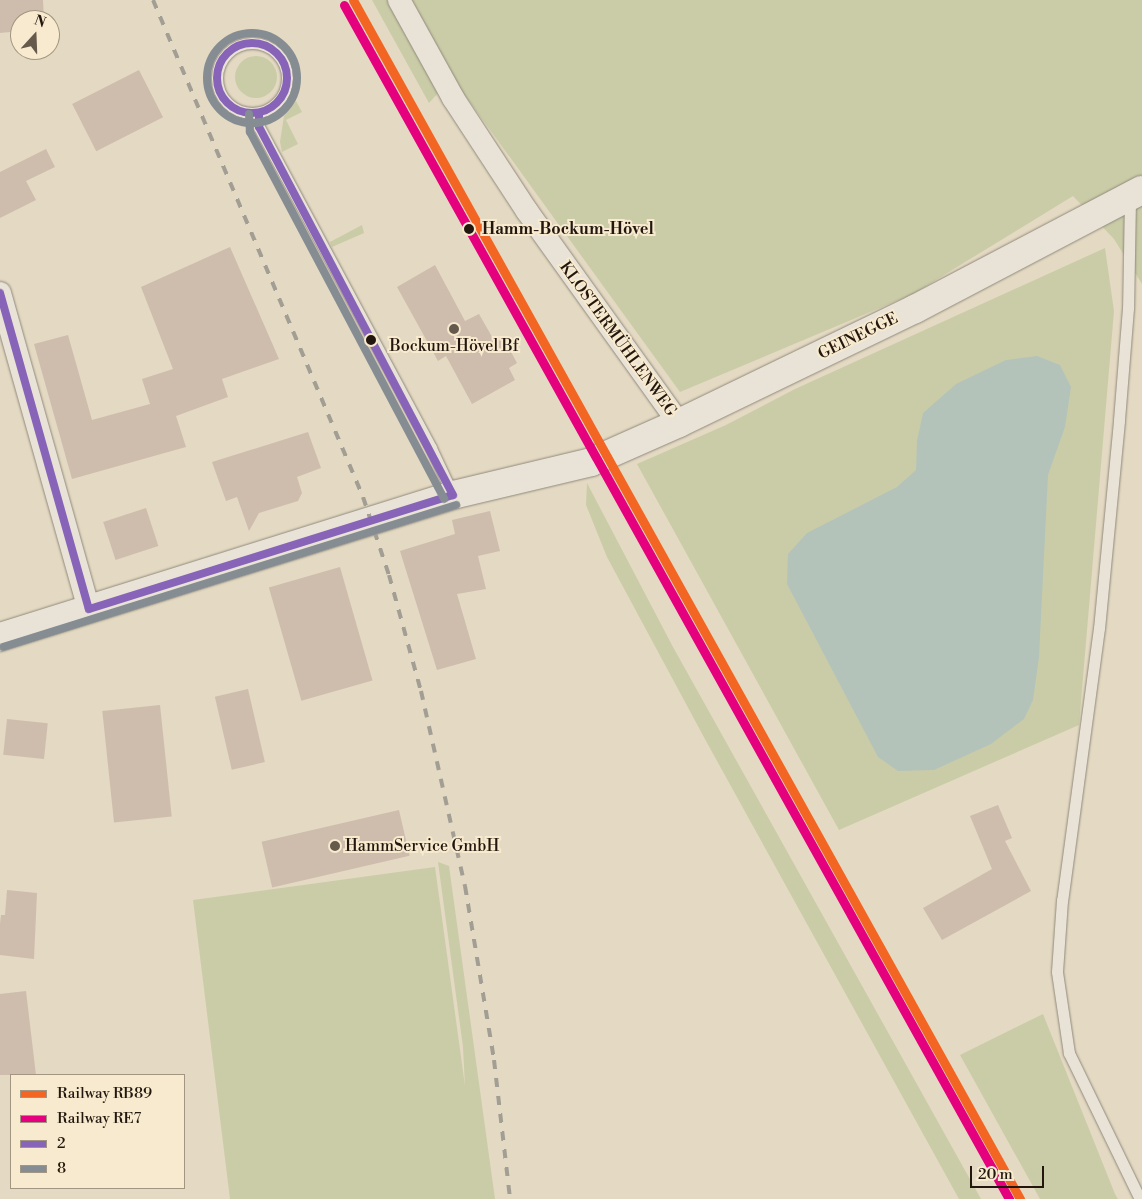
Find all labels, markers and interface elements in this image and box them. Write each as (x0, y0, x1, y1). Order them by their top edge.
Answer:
north arrow (10, 10, 60, 60)
text: N (31, 11, 48, 32)
place label: Hamm-Bockum-Hövel (482, 219, 654, 239)
marker: Hamm-Bockum-Hövel (460, 220, 478, 238)
street label: KLOSTERMÜHLENWEG (555, 258, 681, 420)
street label: GEINEGGE (815, 308, 901, 364)
marker: Bockum-Hövel Bf (448, 323, 460, 335)
unlabelled marker (366, 335, 376, 345)
place label: Bockum-Hövel Bf (390, 336, 518, 356)
place label: HammService GmbH (345, 836, 499, 856)
marker: HammService GmbH (329, 840, 341, 852)
legend (10, 1074, 185, 1189)
text: Railway RB89 (57, 1084, 152, 1103)
text: Railway RE7 (57, 1109, 141, 1128)
text: 2 (57, 1134, 66, 1153)
scale bar (972, 1156, 1046, 1188)
text: 8 (57, 1159, 66, 1178)
text: 20 m (978, 1165, 1013, 1184)

